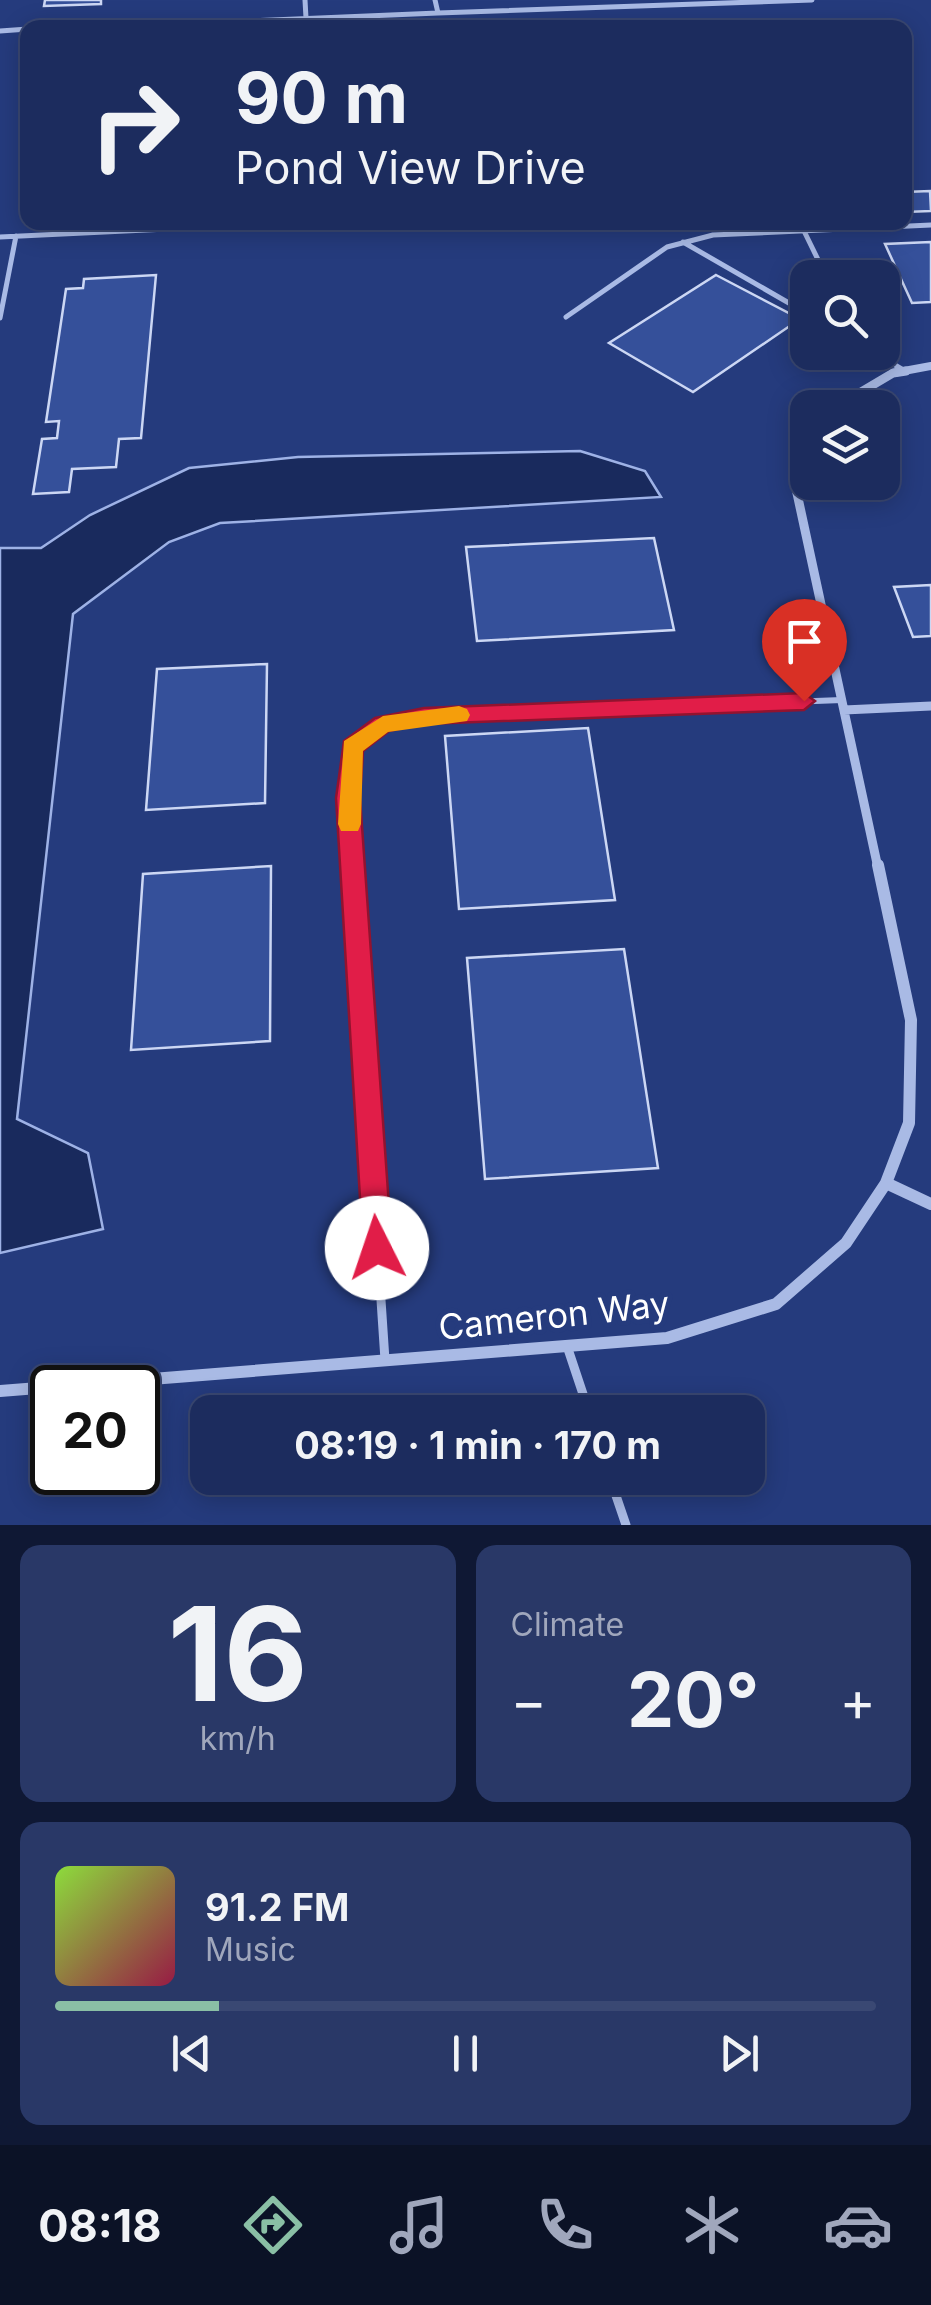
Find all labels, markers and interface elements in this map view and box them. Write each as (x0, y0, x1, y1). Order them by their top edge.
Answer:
text: 90 m (235, 55, 408, 140)
icon: right (70, 60, 200, 190)
text: Pond View Drive (235, 140, 586, 195)
map controls (790, 260, 900, 500)
button: search (790, 260, 900, 370)
button: layers (790, 390, 900, 500)
pin (762, 599, 847, 702)
icon: arrive (777, 614, 832, 669)
position arrow (325, 1196, 429, 1300)
street label: Cameron Way (436, 1282, 671, 1348)
speed limit sign: 20 (30, 1365, 160, 1495)
text: 08:19 · 1 min · 170 m (294, 1422, 661, 1468)
text: 16 (168, 1575, 308, 1732)
text: Climate (511, 1605, 624, 1644)
text: 20° (627, 1654, 759, 1745)
text: − (511, 1668, 547, 1734)
text: + (840, 1668, 876, 1734)
text: km/h (200, 1719, 276, 1758)
text: 91.2 FM (205, 1884, 349, 1930)
text: Music (205, 1930, 296, 1969)
icon: previous (164, 2026, 219, 2081)
icon: pause (438, 2026, 493, 2081)
icon: next (712, 2026, 767, 2081)
icon: directions (238, 2190, 308, 2260)
icon: music (384, 2190, 454, 2260)
icon: phone (530, 2190, 600, 2260)
icon: climate (677, 2190, 747, 2260)
icon: car (823, 2190, 893, 2260)
text: 08:18 (38, 2198, 161, 2253)

